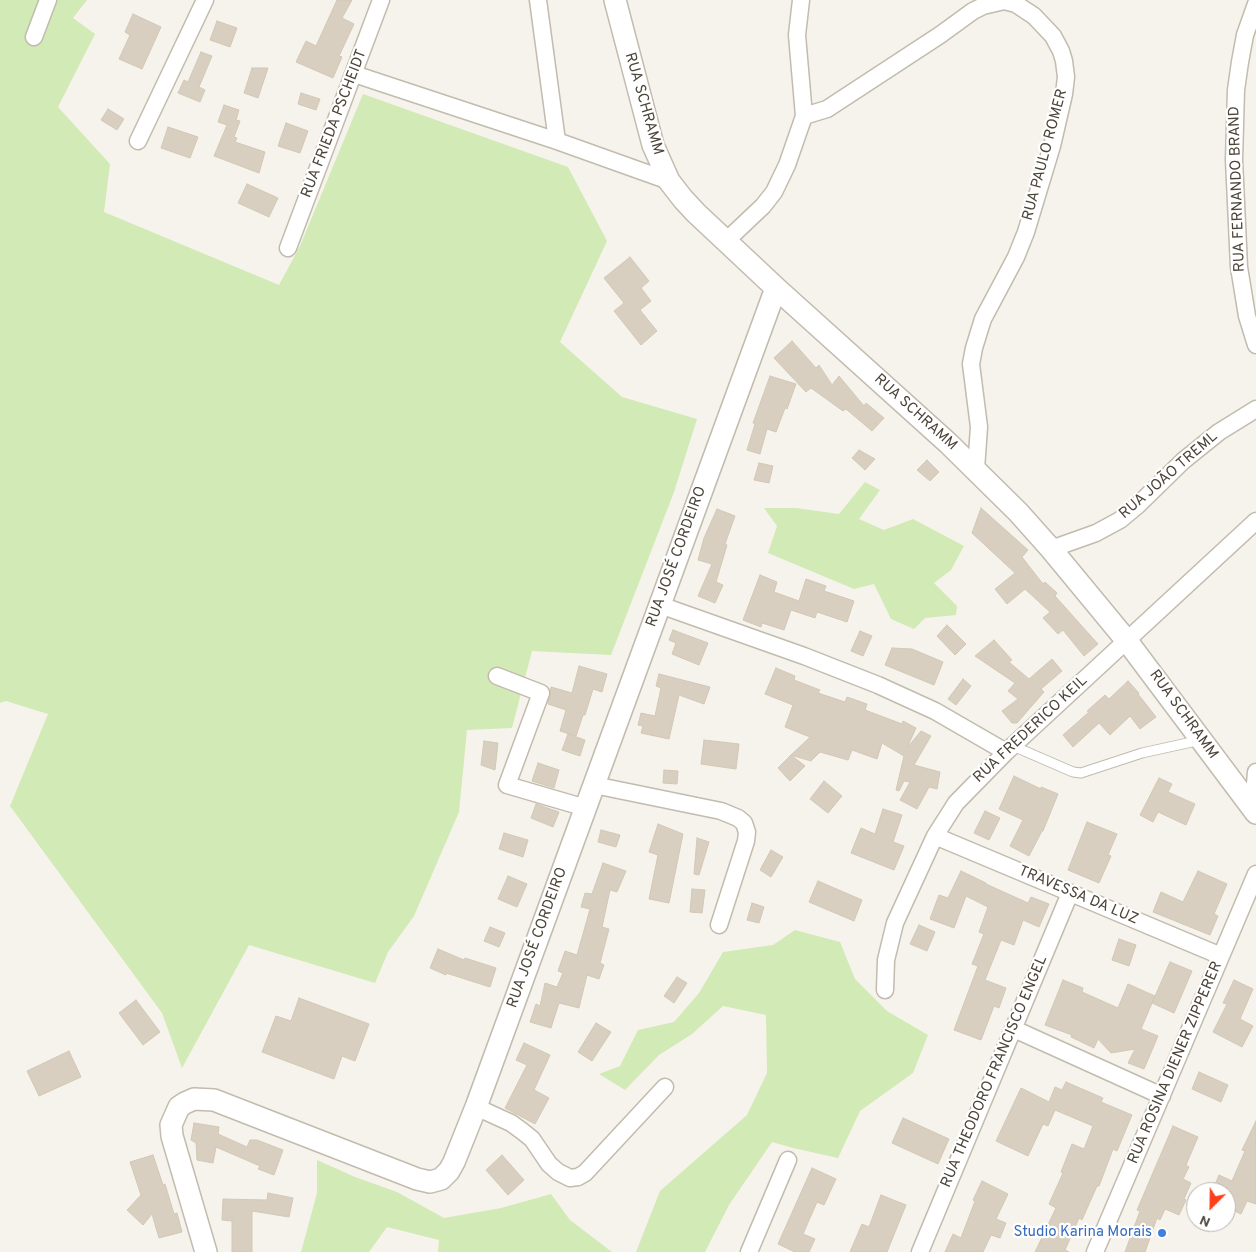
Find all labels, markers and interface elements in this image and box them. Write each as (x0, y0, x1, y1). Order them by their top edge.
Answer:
street label: RUA FRIEDA PSCHEIDT (298, 47, 372, 201)
street label: RUA SCHRAMM (620, 51, 666, 157)
street label: RUA PAULO ROMER (1020, 87, 1072, 223)
street label: RUA FERNANDO BRAND (1226, 106, 1250, 272)
street label: RUA SCHRAMM (870, 371, 960, 455)
street label: RUA JOÃO TREML (1116, 429, 1222, 523)
street label: RUA JOSÉ CORDEIRO (643, 484, 711, 630)
street label: RUA SCHRAMM (1145, 667, 1221, 763)
street label: RUA FREDERICO KEIL (970, 673, 1092, 787)
street label: TRAVESSA DA LUZ (1015, 863, 1141, 929)
street label: RUA JOSÉ CORDEIRO (504, 865, 572, 1011)
street label: RUA THEODORO FRANCISCO ENGEL (938, 953, 1052, 1191)
street label: RUA ROSINA DIENER ZIPPERER (1125, 959, 1227, 1167)
north arrow (1186, 1182, 1236, 1232)
text: N (1197, 1211, 1213, 1230)
place label: Studio Karina Morais (1013, 1224, 1152, 1242)
marker: Studio Karina Morais (1156, 1227, 1168, 1239)

